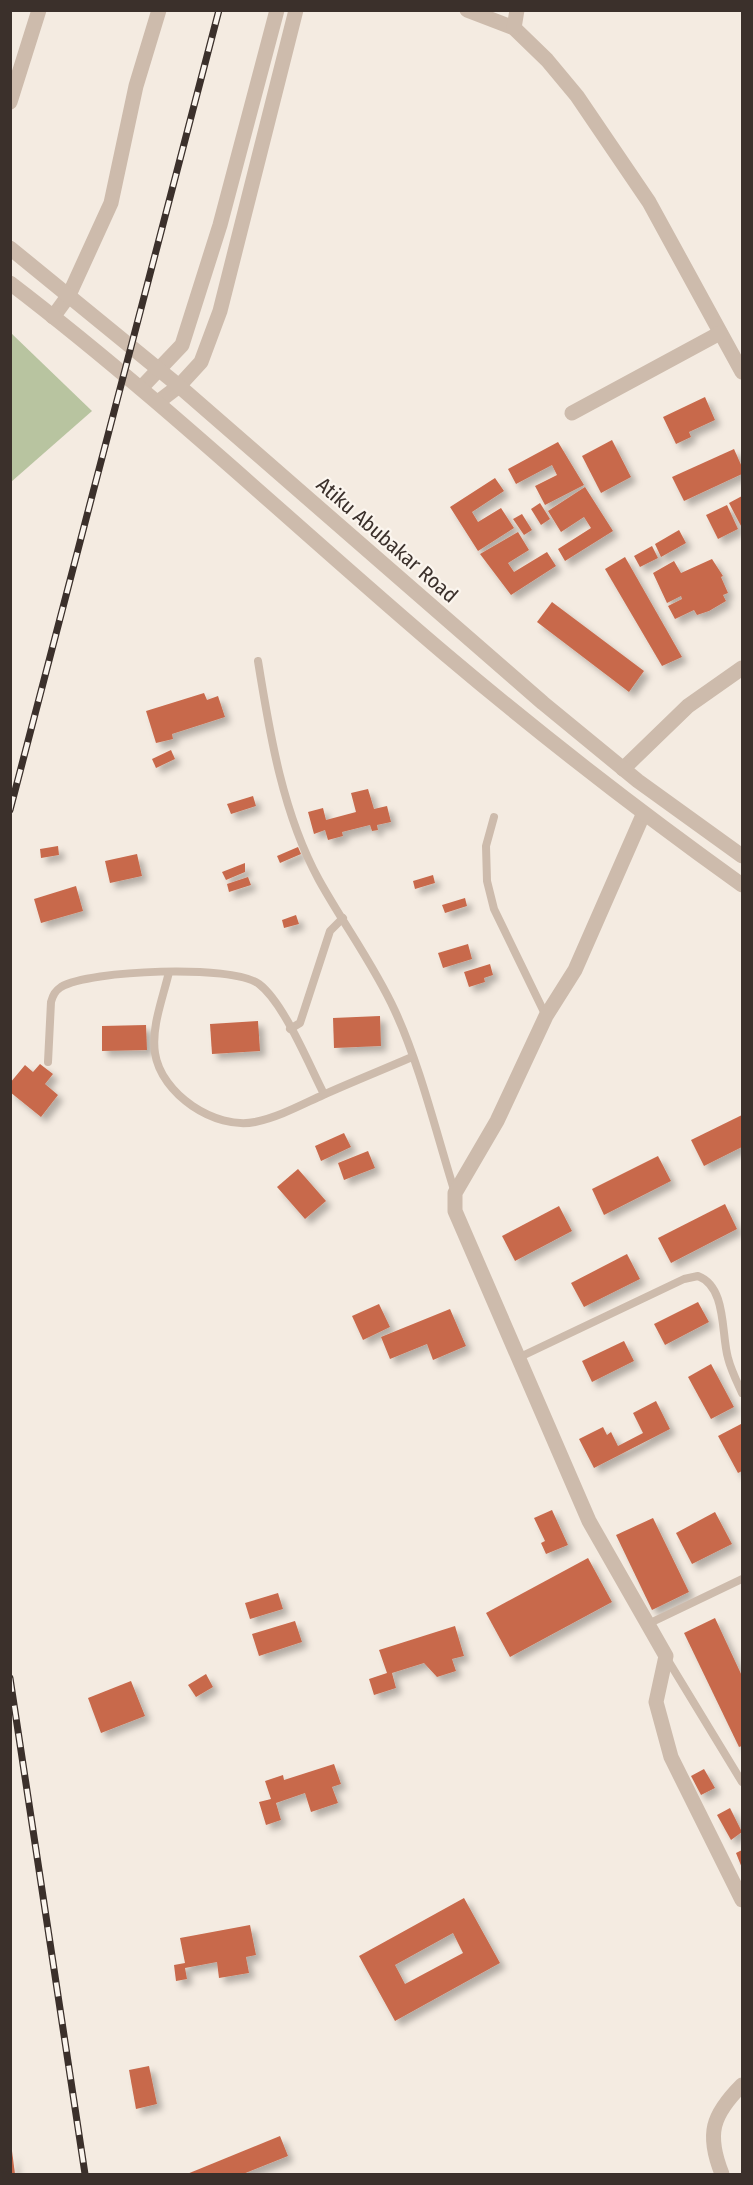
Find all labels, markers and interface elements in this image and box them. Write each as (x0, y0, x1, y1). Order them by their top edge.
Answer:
street label: Atiku Abubakar Road (311, 472, 463, 608)

